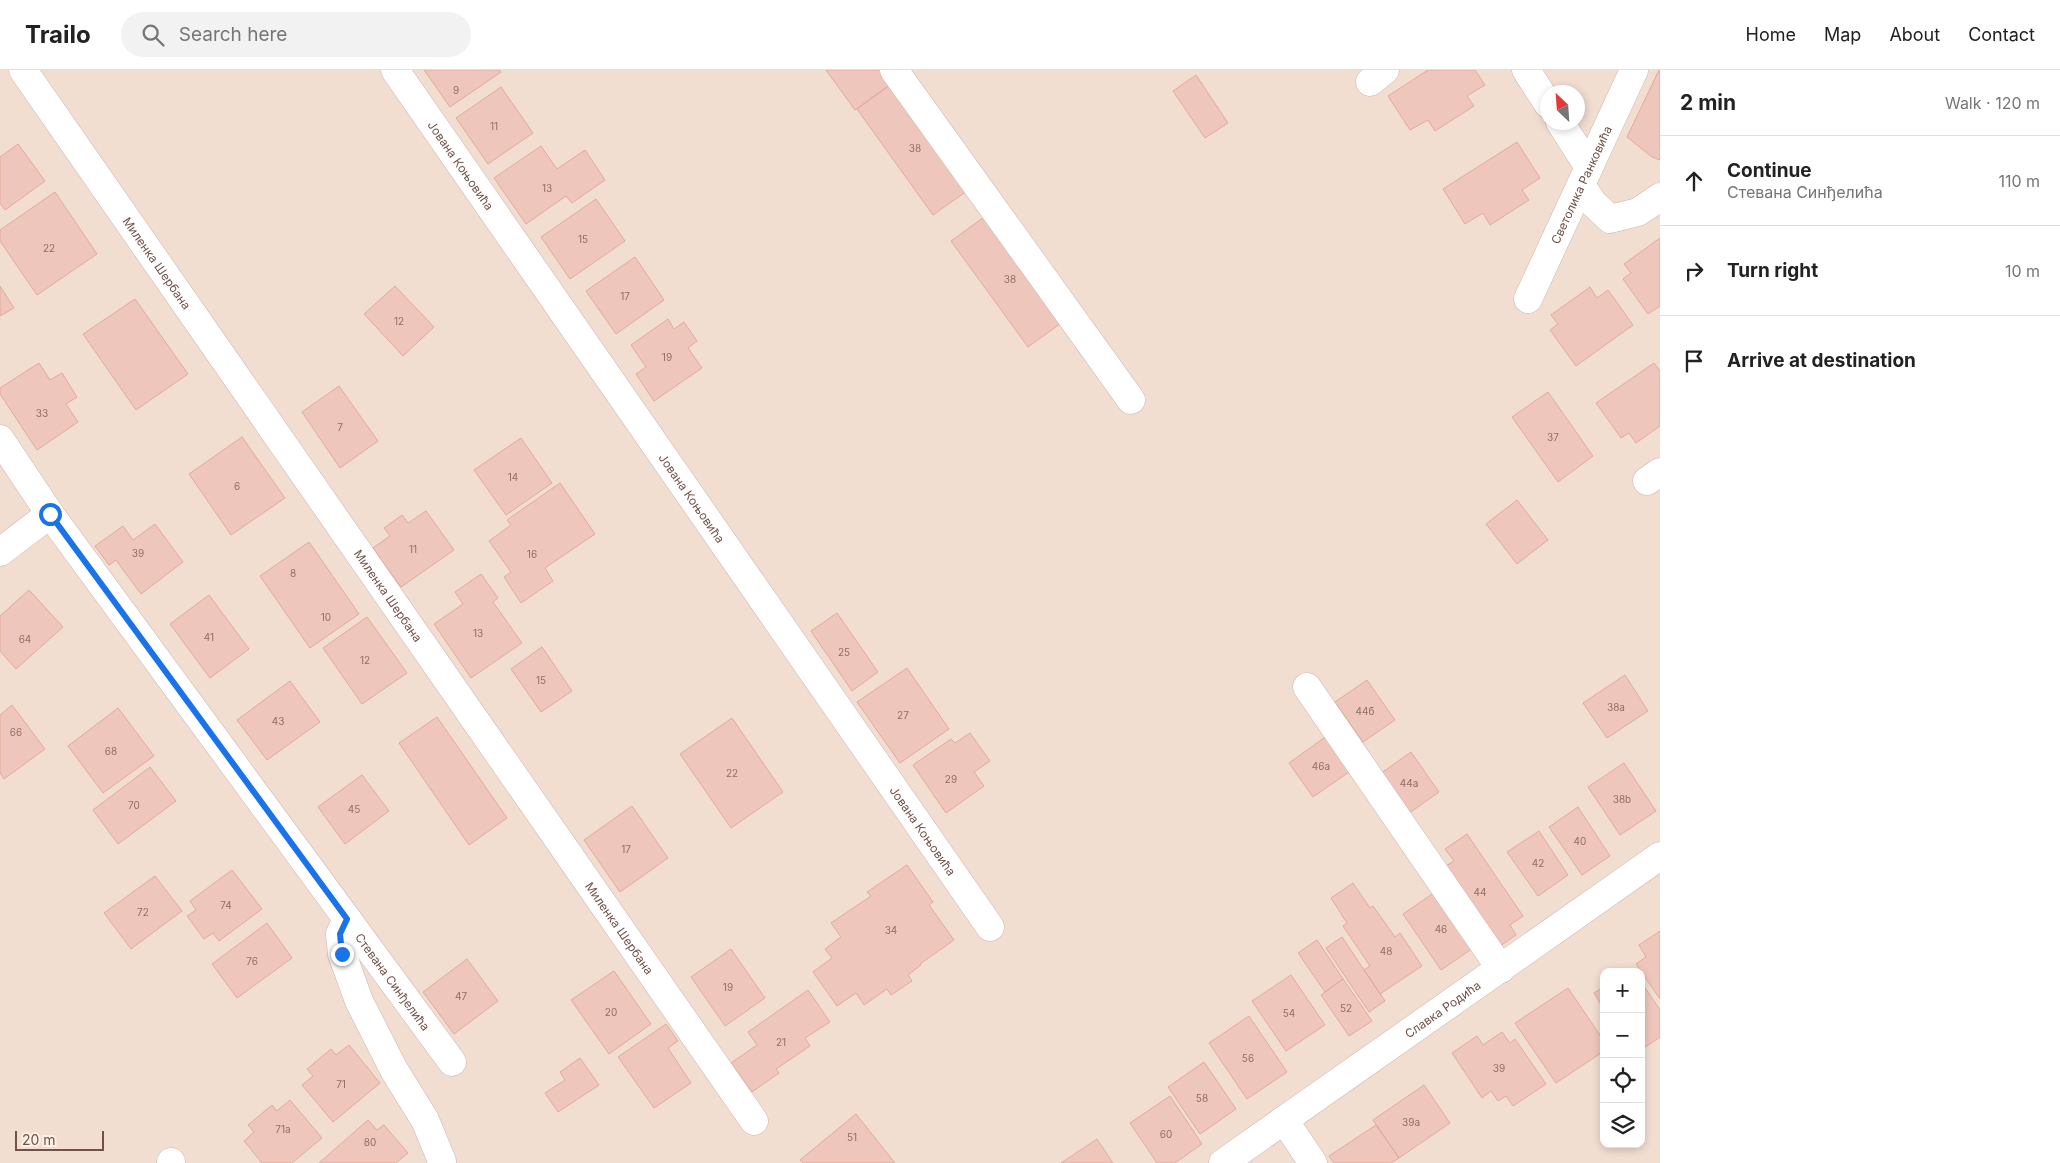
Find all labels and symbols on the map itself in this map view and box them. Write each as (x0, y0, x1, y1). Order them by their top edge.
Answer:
house number: 9 (453, 84, 459, 96)
north arrow (1540, 85, 1585, 130)
street label: Јована Коњовића (425, 118, 497, 213)
house number: 11 (490, 120, 498, 132)
street label: Светолика Ранковића (1547, 123, 1615, 246)
house number: 38 (909, 142, 921, 154)
house number: 13 (542, 182, 552, 194)
street label: Миленка Шербана (120, 214, 195, 312)
house number: 15 (578, 233, 588, 245)
house number: 22 (43, 242, 55, 254)
house number: 38 (1004, 273, 1016, 285)
house number: 17 (620, 290, 630, 302)
house number: 12 (394, 315, 404, 327)
house number: 19 (662, 351, 672, 363)
house number: 33 (36, 407, 48, 419)
house number: 7 (337, 421, 343, 433)
house number: 37 (1547, 431, 1559, 443)
street label: Јована Коњовића (656, 450, 728, 546)
house number: 14 (508, 471, 518, 483)
house number: 6 (234, 480, 240, 492)
route start (39, 503, 62, 526)
house number: 11 (409, 543, 417, 555)
street label: Миленка Шербана (351, 546, 426, 645)
house number: 39 (132, 547, 144, 559)
house number: 16 (527, 548, 537, 560)
house number: 8 (290, 567, 296, 579)
house number: 10 (321, 611, 331, 623)
house number: 13 (473, 627, 483, 639)
house number: 41 (204, 631, 214, 643)
house number: 64 (19, 633, 31, 645)
house number: 25 (838, 646, 850, 658)
house number: 12 (360, 654, 370, 666)
house number: 15 (536, 674, 546, 686)
house number: 38a (1607, 701, 1625, 713)
house number: 44б (1356, 705, 1374, 717)
house number: 27 (897, 709, 909, 721)
house number: 43 (272, 715, 284, 727)
house number: 66 (10, 726, 22, 738)
house number: 68 (105, 745, 117, 757)
house number: 46a (1312, 760, 1330, 772)
house number: 22 (726, 767, 738, 779)
house number: 29 (945, 773, 957, 785)
house number: 44a (1400, 777, 1418, 789)
street label: Јована Коњовића (887, 783, 959, 878)
house number: 38b (1613, 793, 1631, 805)
house number: 70 (128, 799, 140, 811)
house number: 45 (348, 803, 360, 815)
house number: 40 (1574, 835, 1586, 847)
house number: 17 (621, 843, 631, 855)
house number: 42 (1532, 857, 1544, 869)
street label: Миленка Шербана (582, 879, 657, 977)
house number: 44 (1474, 886, 1486, 898)
house number: 74 (220, 899, 232, 911)
house number: 72 (137, 906, 149, 918)
house number: 46 (1435, 923, 1447, 935)
house number: 34 (885, 924, 897, 936)
street label: Стевана Синђелића (352, 930, 434, 1033)
route end (331, 943, 354, 966)
house number: 48 (1380, 945, 1392, 957)
house number: 76 (246, 955, 258, 967)
street label: Славка Родића (1402, 977, 1483, 1041)
house number: 19 (723, 981, 733, 993)
house number: 47 (455, 990, 467, 1002)
house number: 52 (1340, 1002, 1352, 1014)
house number: 20 (605, 1006, 617, 1018)
house number: 54 (1283, 1007, 1295, 1019)
house number: 21 (776, 1036, 786, 1048)
house number: 56 (1242, 1052, 1254, 1064)
house number: 39 (1493, 1062, 1505, 1074)
house number: 71 (336, 1078, 346, 1090)
house number: 58 (1196, 1092, 1208, 1104)
house number: 39a (1402, 1116, 1420, 1128)
house number: 71a (275, 1123, 291, 1135)
scale bar (15, 1128, 104, 1151)
house number: 60 (1160, 1128, 1172, 1140)
house number: 51 (847, 1131, 857, 1143)
house number: 80 (364, 1136, 376, 1148)

